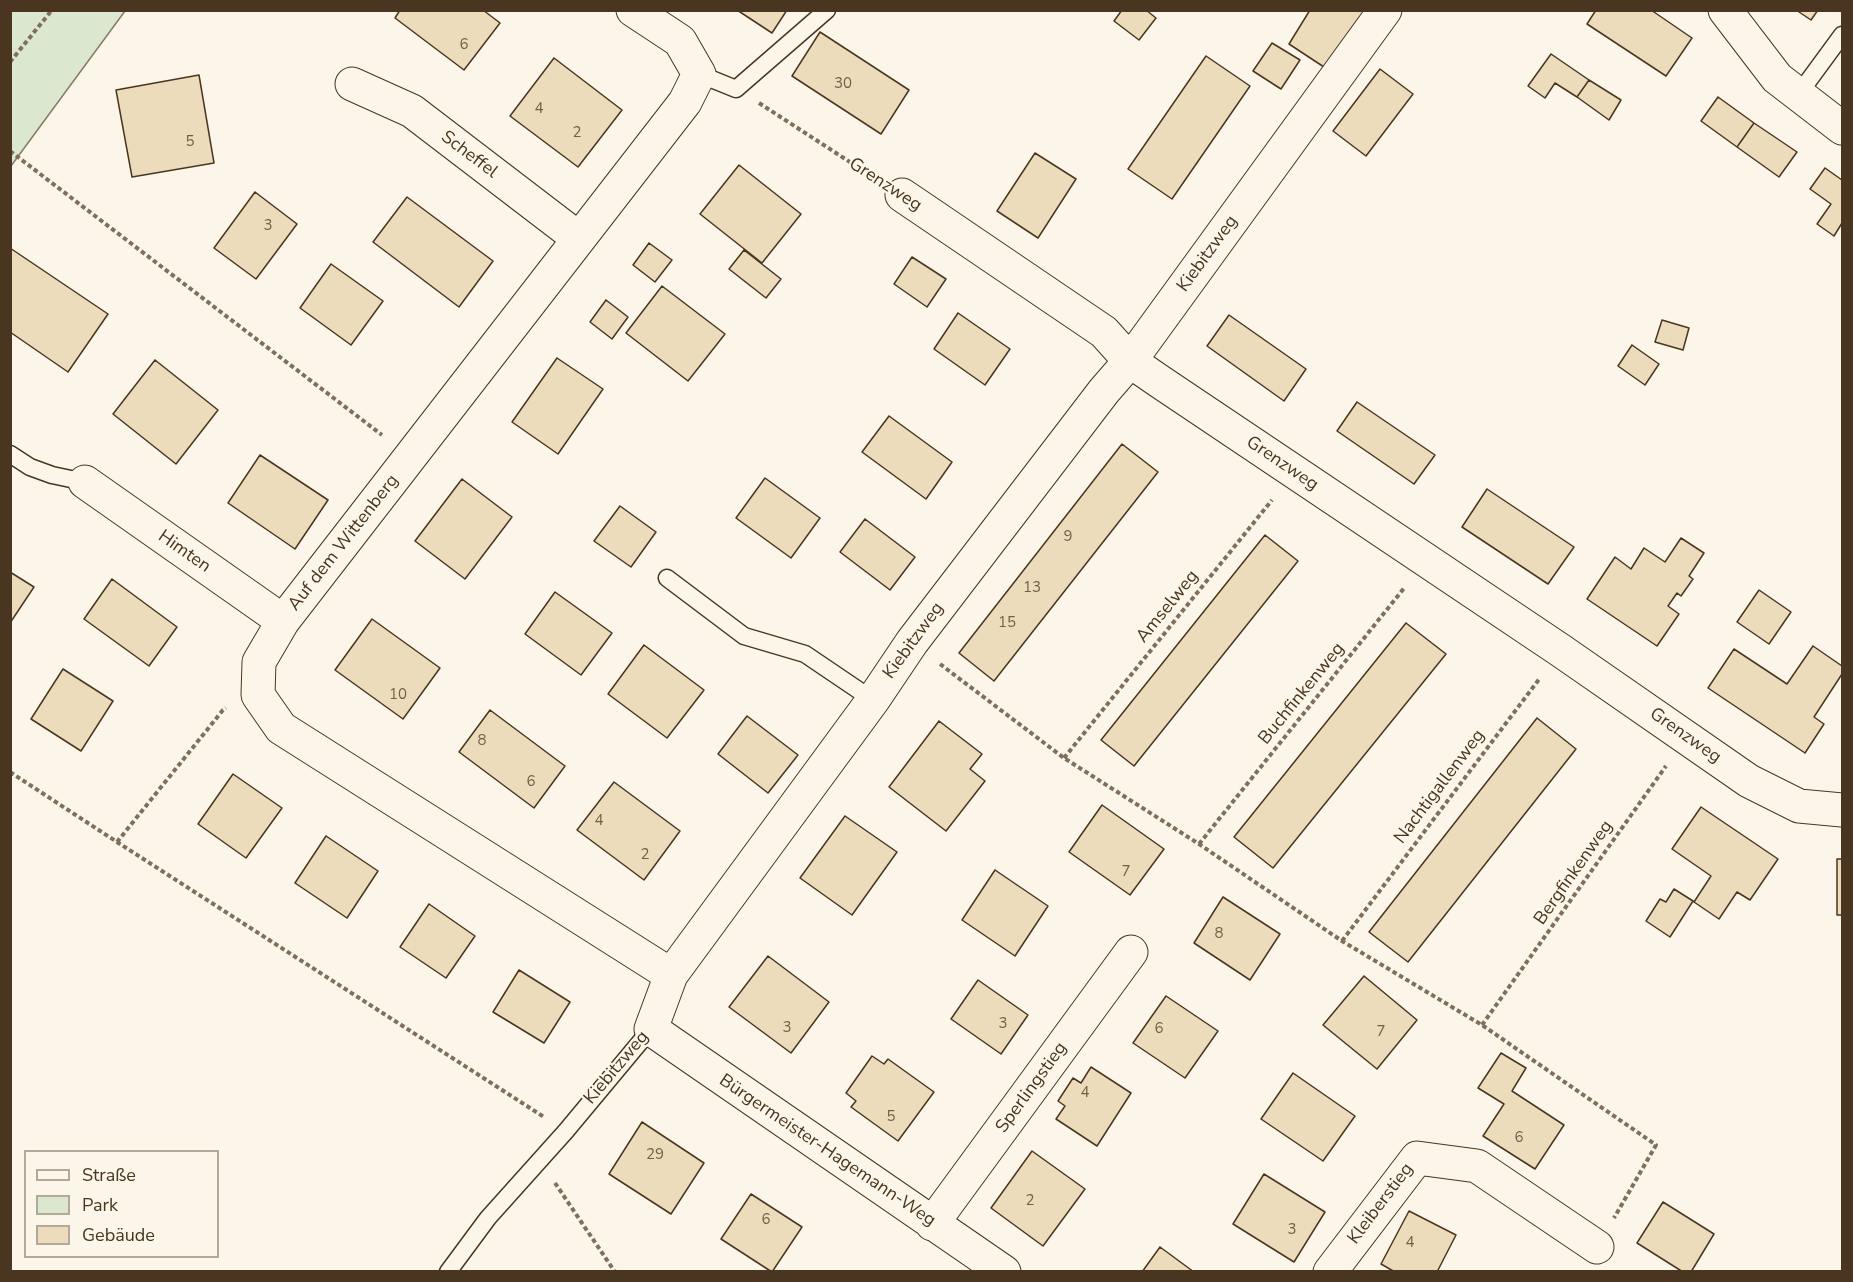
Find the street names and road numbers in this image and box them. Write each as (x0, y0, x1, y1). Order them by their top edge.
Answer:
street label: Scheffel (436, 127, 502, 183)
street label: Grenzweg (845, 153, 925, 217)
street label: Kiebitzweg (1173, 212, 1243, 296)
street label: Grenzweg (1242, 432, 1322, 496)
street label: Auf dem Wittenberg (284, 471, 404, 615)
street label: Himten (154, 526, 214, 578)
street label: Amselweg (1132, 566, 1204, 648)
street label: Kiebitzweg (879, 599, 949, 683)
street label: Buchfinkenweg (1254, 639, 1350, 749)
street label: Grenzweg (1645, 703, 1725, 769)
street label: Nachtigallenweg (1390, 726, 1490, 848)
street label: Bergfinkenweg (1530, 817, 1618, 929)
street label: Kiebitzweg (580, 1027, 654, 1109)
street label: Sperlingstieg (992, 1038, 1072, 1138)
street label: Bürgermeister-Hagemann-Weg (715, 1070, 939, 1232)
street label: Kleiberstieg (1344, 1159, 1418, 1249)

